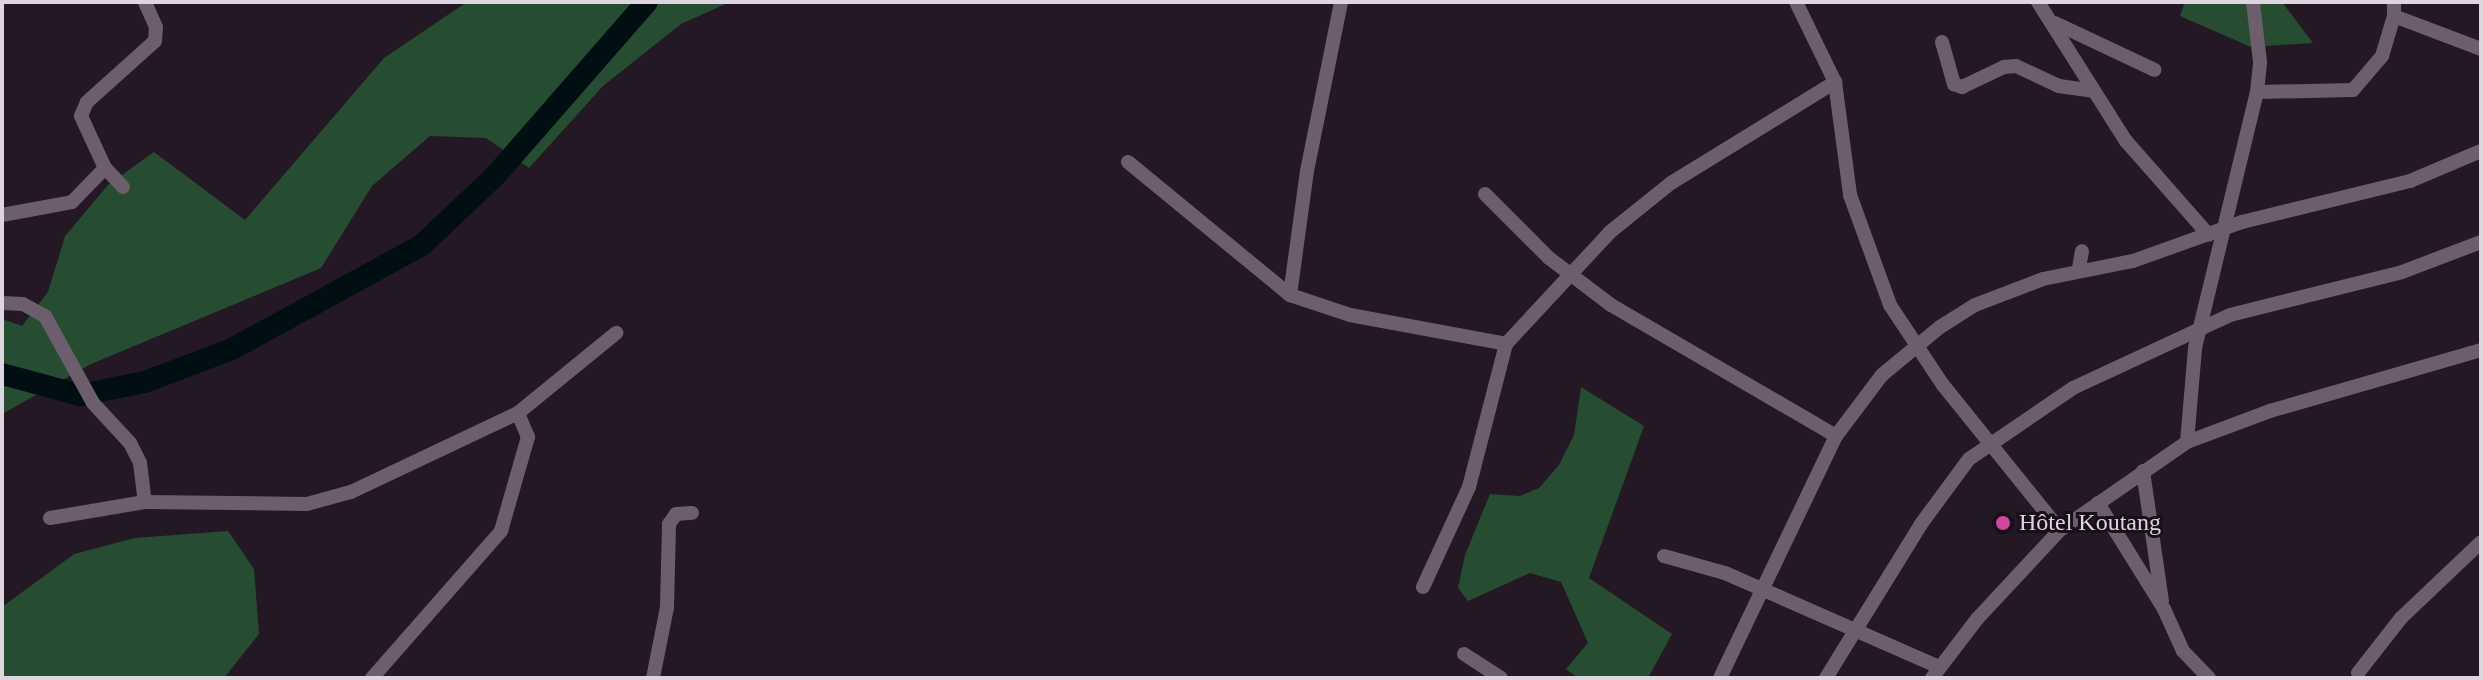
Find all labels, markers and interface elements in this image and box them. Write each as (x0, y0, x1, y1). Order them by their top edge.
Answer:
place label: Hôtel Koutang (2019, 509, 2161, 537)
marker: Hôtel Koutang (1994, 514, 2012, 532)

